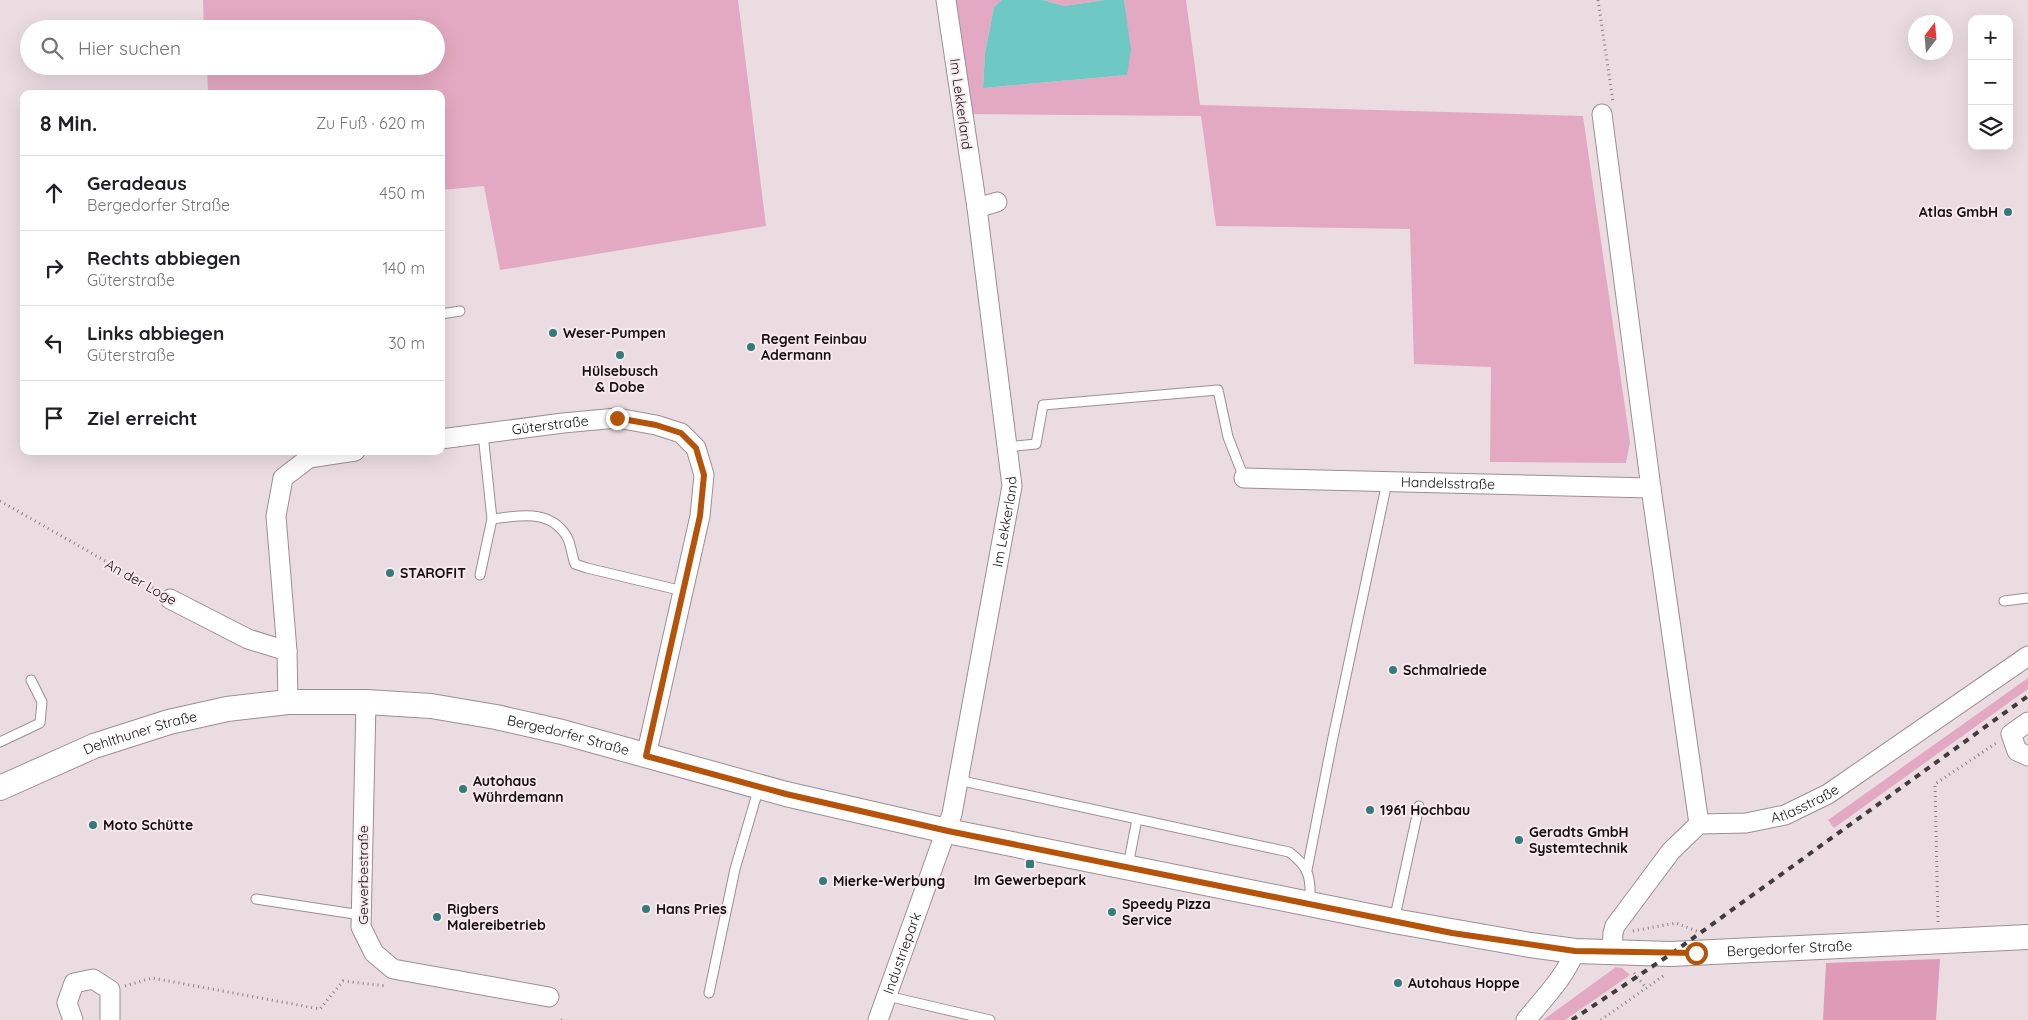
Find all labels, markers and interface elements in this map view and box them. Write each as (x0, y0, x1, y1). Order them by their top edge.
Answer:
north arrow (1908, 15, 1953, 60)
map controls (1968, 15, 2013, 150)
button: + (1968, 15, 2013, 60)
search box (20, 20, 445, 75)
icon: search (38, 34, 66, 62)
text: Hier suchen (78, 36, 181, 60)
street label: Im Lekkerland (946, 57, 976, 151)
button: − (1968, 60, 2013, 105)
button: layers (1968, 105, 2013, 150)
text: 8 Min. (40, 110, 97, 136)
text: Zu Fuß · 620 m (316, 113, 425, 133)
text: Geradeaus (87, 171, 187, 195)
icon: ahead (40, 179, 68, 207)
text: 450 m (379, 183, 425, 203)
text: Bergedorfer Straße (87, 195, 230, 215)
place label: Atlas GmbH (1919, 203, 1998, 221)
marker: Atlas GmbH (2002, 206, 2014, 218)
text: Rechts abbiegen (87, 246, 240, 270)
icon: right (40, 254, 68, 282)
text: 140 m (382, 258, 425, 278)
text: Güterstraße (87, 270, 175, 290)
text: Links abbiegen (87, 321, 224, 345)
place label: Weser-Pumpen (563, 324, 666, 342)
marker: Weser-Pumpen (547, 327, 559, 339)
icon: left (40, 329, 68, 357)
place label: Regent Feinbau Adermann (761, 330, 867, 364)
text: 30 m (388, 333, 425, 353)
marker: Regent Feinbau Adermann (745, 341, 757, 353)
text: Güterstraße (87, 345, 175, 365)
marker: Hülsebusch & Dobe (614, 349, 626, 361)
place label: Hülsebusch & Dobe (582, 362, 658, 396)
icon: arrive (40, 404, 68, 432)
text: Ziel erreicht (87, 406, 197, 430)
route end (606, 407, 629, 430)
street label: Güterstraße (511, 412, 589, 439)
street label: Handelsstraße (1401, 473, 1495, 493)
street label: Im Lekkerland (988, 475, 1021, 568)
street label: An der Loge (102, 555, 180, 609)
place label: STAROFIT (400, 564, 466, 582)
marker: STAROFIT (384, 567, 396, 579)
place label: Schmalriede (1403, 661, 1487, 679)
marker: Schmalriede (1387, 664, 1399, 676)
street label: Dehlthuner Straße (80, 707, 199, 759)
street label: Bergedorfer Straße (505, 711, 631, 759)
place label: Autohaus Wührdemann (473, 772, 564, 806)
street label: Atlasstraße (1769, 780, 1842, 827)
marker: Autohaus Wührdemann (457, 783, 469, 795)
place label: 1961 Hochbau (1380, 801, 1470, 819)
marker: 1961 Hochbau (1364, 804, 1376, 816)
place label: Moto Schütte (103, 816, 193, 834)
marker: Moto Schütte (87, 819, 99, 831)
place label: Geradts GmbH Systemtechnik (1529, 823, 1629, 857)
street label: Gewerbestraße (354, 825, 372, 925)
marker: Geradts GmbH Systemtechnik (1513, 834, 1525, 846)
marker: Im Gewerbepark (1024, 858, 1036, 870)
place label: Im Gewerbepark (974, 871, 1086, 889)
place label: Mierke-Werbung (833, 872, 945, 890)
marker: Mierke-Werbung (817, 875, 829, 887)
place label: Speedy Pizza Service (1122, 895, 1211, 929)
place label: Rigbers Malereibetrieb (447, 900, 546, 934)
place label: Hans Pries (656, 900, 727, 918)
marker: Hans Pries (640, 903, 652, 915)
marker: Speedy Pizza Service (1106, 906, 1118, 918)
street label: Industriepark (879, 910, 925, 997)
marker: Rigbers Malereibetrieb (431, 911, 443, 923)
street label: Bergedorfer Straße (1726, 936, 1853, 960)
route start (1685, 942, 1708, 965)
place label: Autohaus Hoppe (1408, 974, 1520, 992)
marker: Autohaus Hoppe (1392, 977, 1404, 989)

